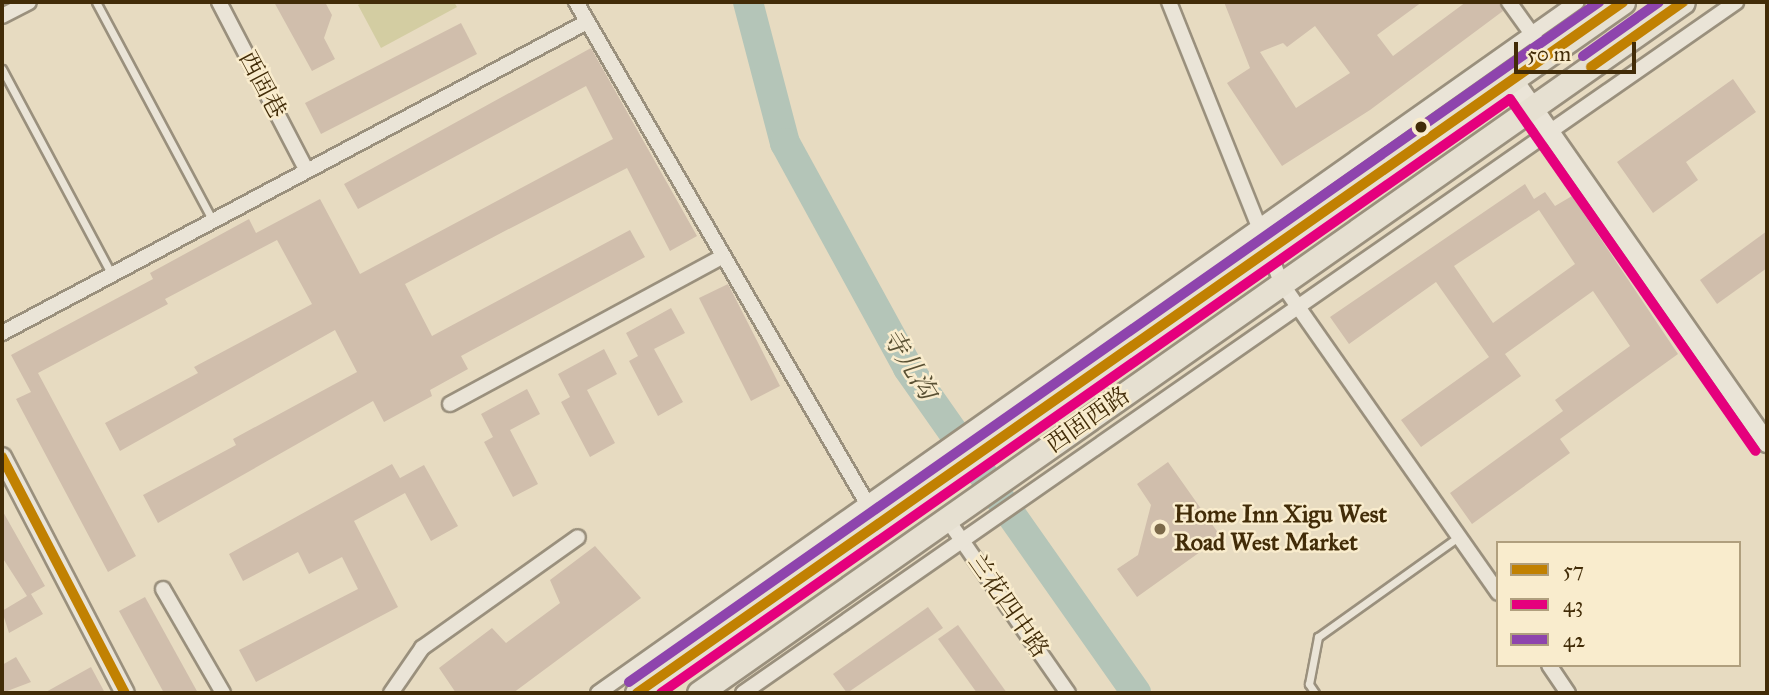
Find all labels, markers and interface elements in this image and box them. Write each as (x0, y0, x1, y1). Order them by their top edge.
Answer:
scale bar (1517, 28, 1640, 72)
text: 50 m (1527, 41, 1571, 67)
street label: 西固巷 (232, 46, 292, 124)
unlabelled marker (1414, 120, 1428, 134)
water label: 寺儿沟 (875, 323, 943, 405)
street label: 西固西路 (1040, 381, 1136, 459)
place label: Home Inn Xigu West Road West Market (1174, 501, 1387, 557)
marker: Home Inn Xigu West Road West Market (1152, 521, 1168, 537)
legend (1496, 541, 1741, 667)
street label: 兰花四中路 (962, 549, 1054, 663)
text: 57 (1563, 557, 1584, 583)
text: 43 (1563, 592, 1583, 618)
text: 42 (1563, 627, 1585, 653)

